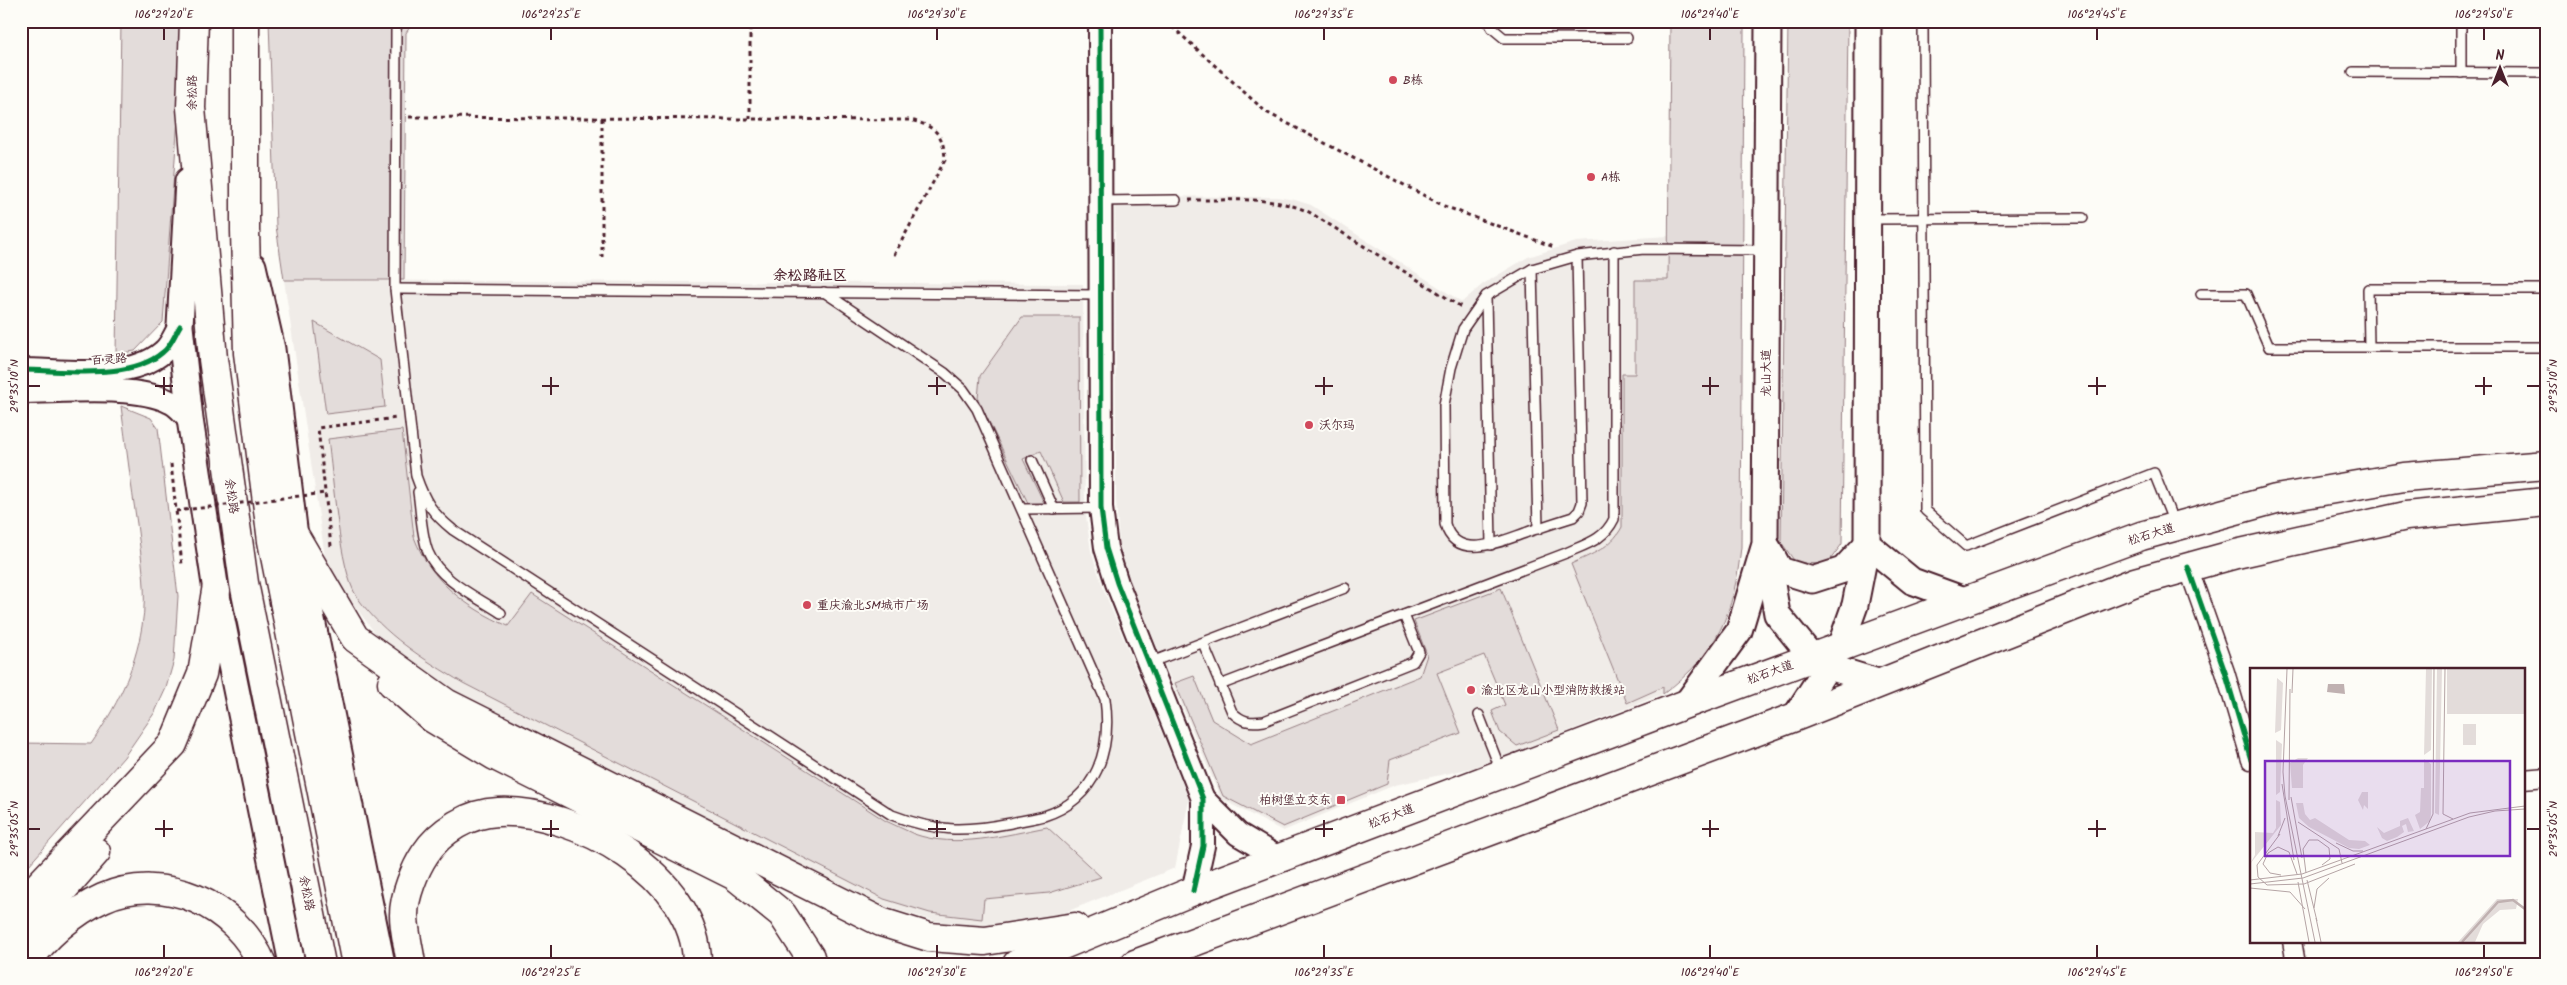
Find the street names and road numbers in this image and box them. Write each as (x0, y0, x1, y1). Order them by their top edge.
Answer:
street label: 余松路 (183, 75, 202, 111)
street label: 百灵路 (90, 349, 128, 370)
street label: 龙山大道 (1757, 349, 1776, 397)
street label: 余松路 (220, 477, 243, 515)
street label: 松石大道 (2125, 518, 2177, 551)
street label: 松石大道 (1744, 655, 1796, 690)
street label: 松石大道 (1365, 799, 1417, 834)
street label: 余松路 (294, 874, 319, 913)

